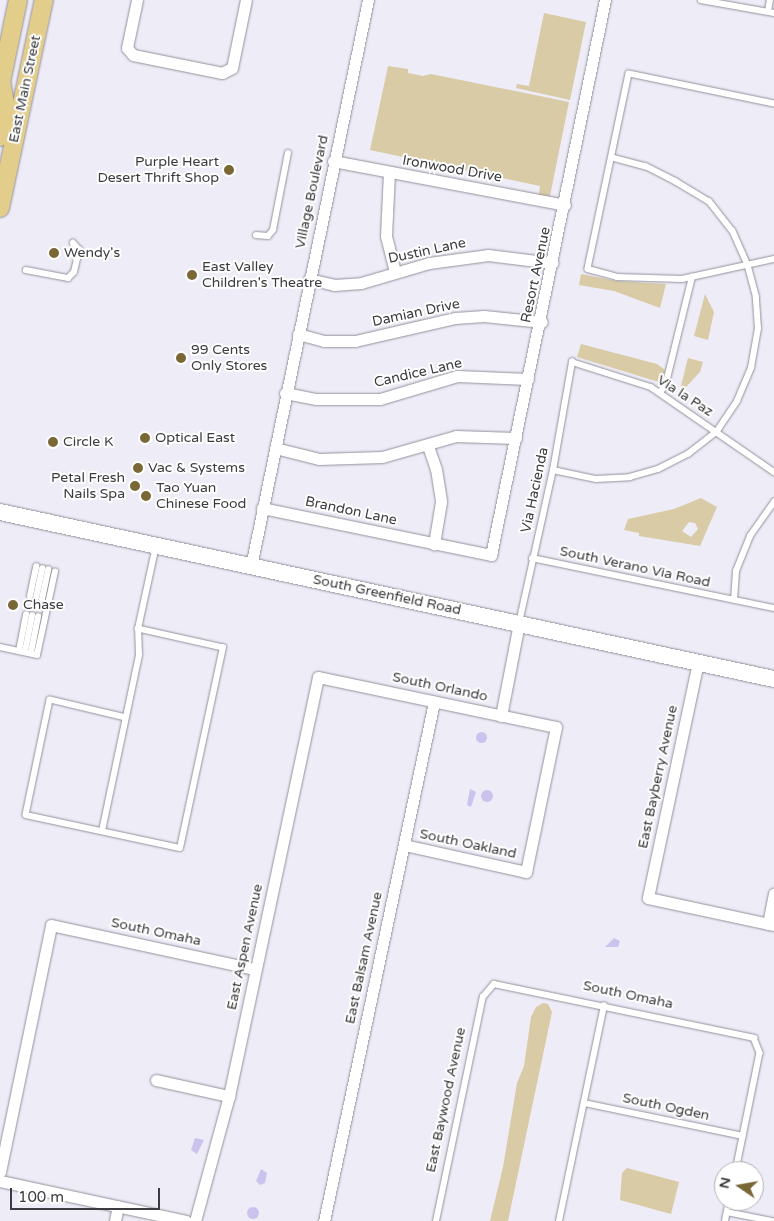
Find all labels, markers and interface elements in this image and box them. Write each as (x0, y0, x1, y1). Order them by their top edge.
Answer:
street label: East Main Street (5, 34, 45, 144)
street label: Village Boulevard (292, 134, 332, 250)
street label: Ironwood Drive (401, 152, 503, 186)
place label: Purple Heart Desert Thrift Shop (97, 154, 219, 186)
marker: Purple Heart Desert Thrift Shop (223, 164, 235, 176)
street label: Resort Avenue (518, 226, 554, 324)
street label: Dustin Lane (387, 235, 467, 267)
place label: Wendy's (64, 245, 120, 261)
marker: Wendy's (48, 247, 60, 259)
place label: East Valley Children's Theatre (202, 259, 322, 292)
marker: East Valley Children's Theatre (186, 269, 198, 281)
street label: Damian Drive (371, 296, 461, 330)
place label: 99 Cents Only Stores (191, 342, 267, 374)
marker: 99 Cents Only Stores (175, 352, 187, 364)
street label: Candice Lane (372, 355, 464, 391)
street label: Via la Paz (654, 372, 716, 420)
place label: Optical East (155, 430, 235, 446)
marker: Optical East (139, 432, 151, 444)
place label: Circle K (63, 434, 113, 450)
marker: Circle K (47, 436, 59, 448)
street label: Via Hacienda (518, 446, 552, 534)
place label: Vac & Systems (148, 460, 245, 476)
marker: Vac & Systems (132, 462, 144, 474)
place label: Petal Fresh Nails Spa (51, 470, 125, 502)
marker: Petal Fresh Nails Spa (129, 480, 141, 492)
place label: Tao Yuan Chinese Food (156, 480, 246, 512)
marker: Tao Yuan Chinese Food (140, 490, 152, 502)
street label: Brandon Lane (304, 493, 398, 529)
street label: South Verano Via Road (558, 543, 712, 591)
street label: South Greenfield Road (311, 571, 463, 619)
place label: Chase (23, 597, 64, 613)
marker: Chase (7, 599, 19, 611)
street label: South Orlando (391, 669, 489, 705)
street label: East Bayberry Avenue (635, 704, 681, 850)
street label: South Oakland (418, 826, 518, 862)
street label: East Aspen Avenue (223, 882, 267, 1012)
street label: East Balsam Avenue (342, 890, 386, 1026)
street label: South Omaha (109, 914, 203, 950)
street label: South Omaha (581, 977, 675, 1013)
street label: East Baywood Avenue (422, 1026, 470, 1174)
street label: South Ogden (621, 1090, 711, 1124)
north arrow (714, 1161, 764, 1211)
text: N (715, 1176, 734, 1190)
scale bar (12, 1178, 162, 1210)
text: 100 m (18, 1188, 64, 1206)

